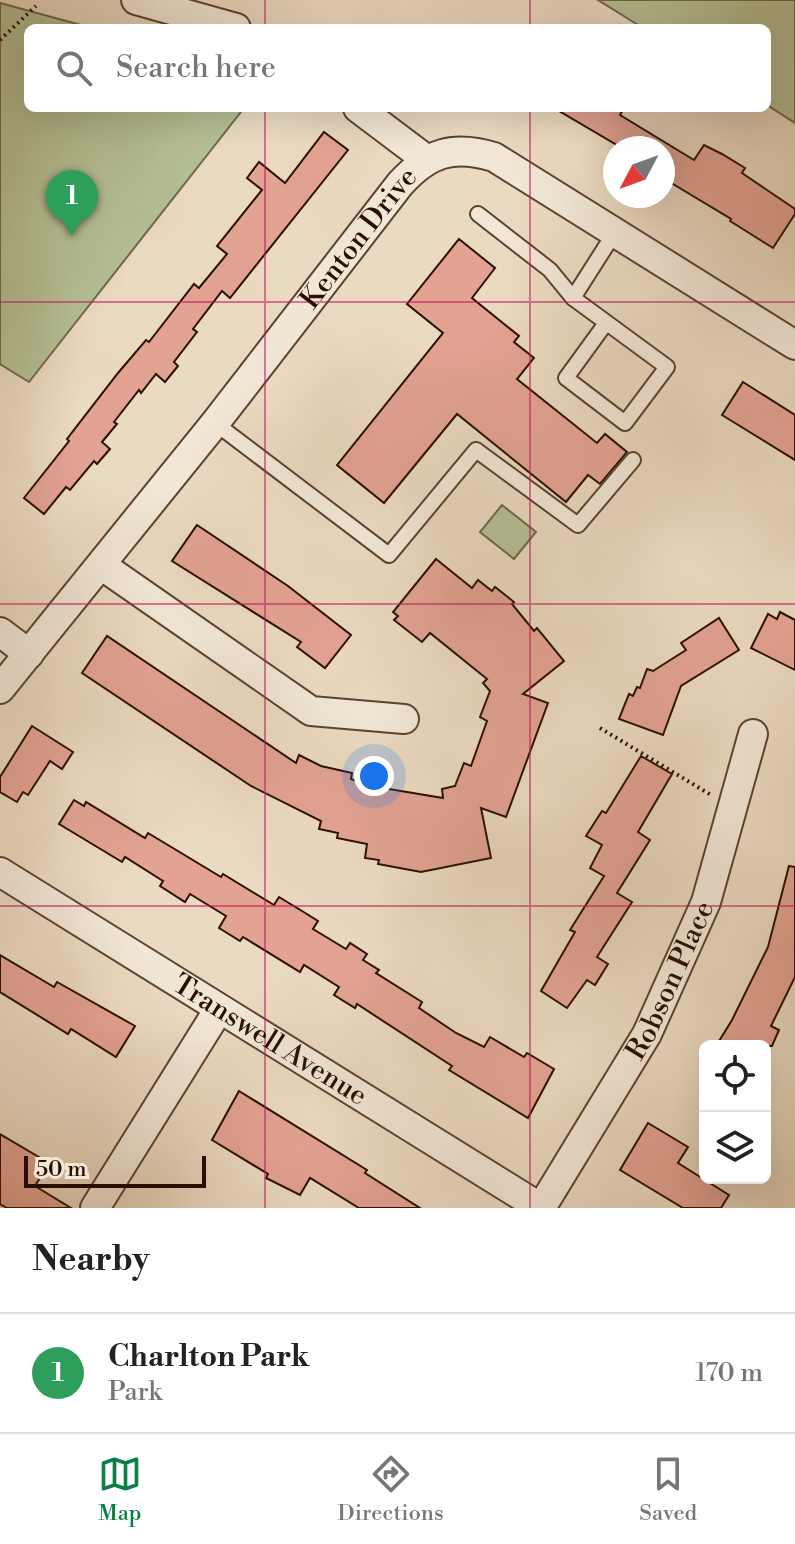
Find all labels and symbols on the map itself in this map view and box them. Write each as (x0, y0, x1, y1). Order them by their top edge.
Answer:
north arrow (603, 136, 675, 208)
street label: Kenton Drive (292, 159, 424, 316)
pin: 1 (46, 170, 98, 236)
your location (354, 756, 394, 796)
street label: Robson Place (618, 896, 722, 1066)
street label: Transwell Avenue (167, 966, 374, 1113)
scale bar (24, 1152, 206, 1188)

